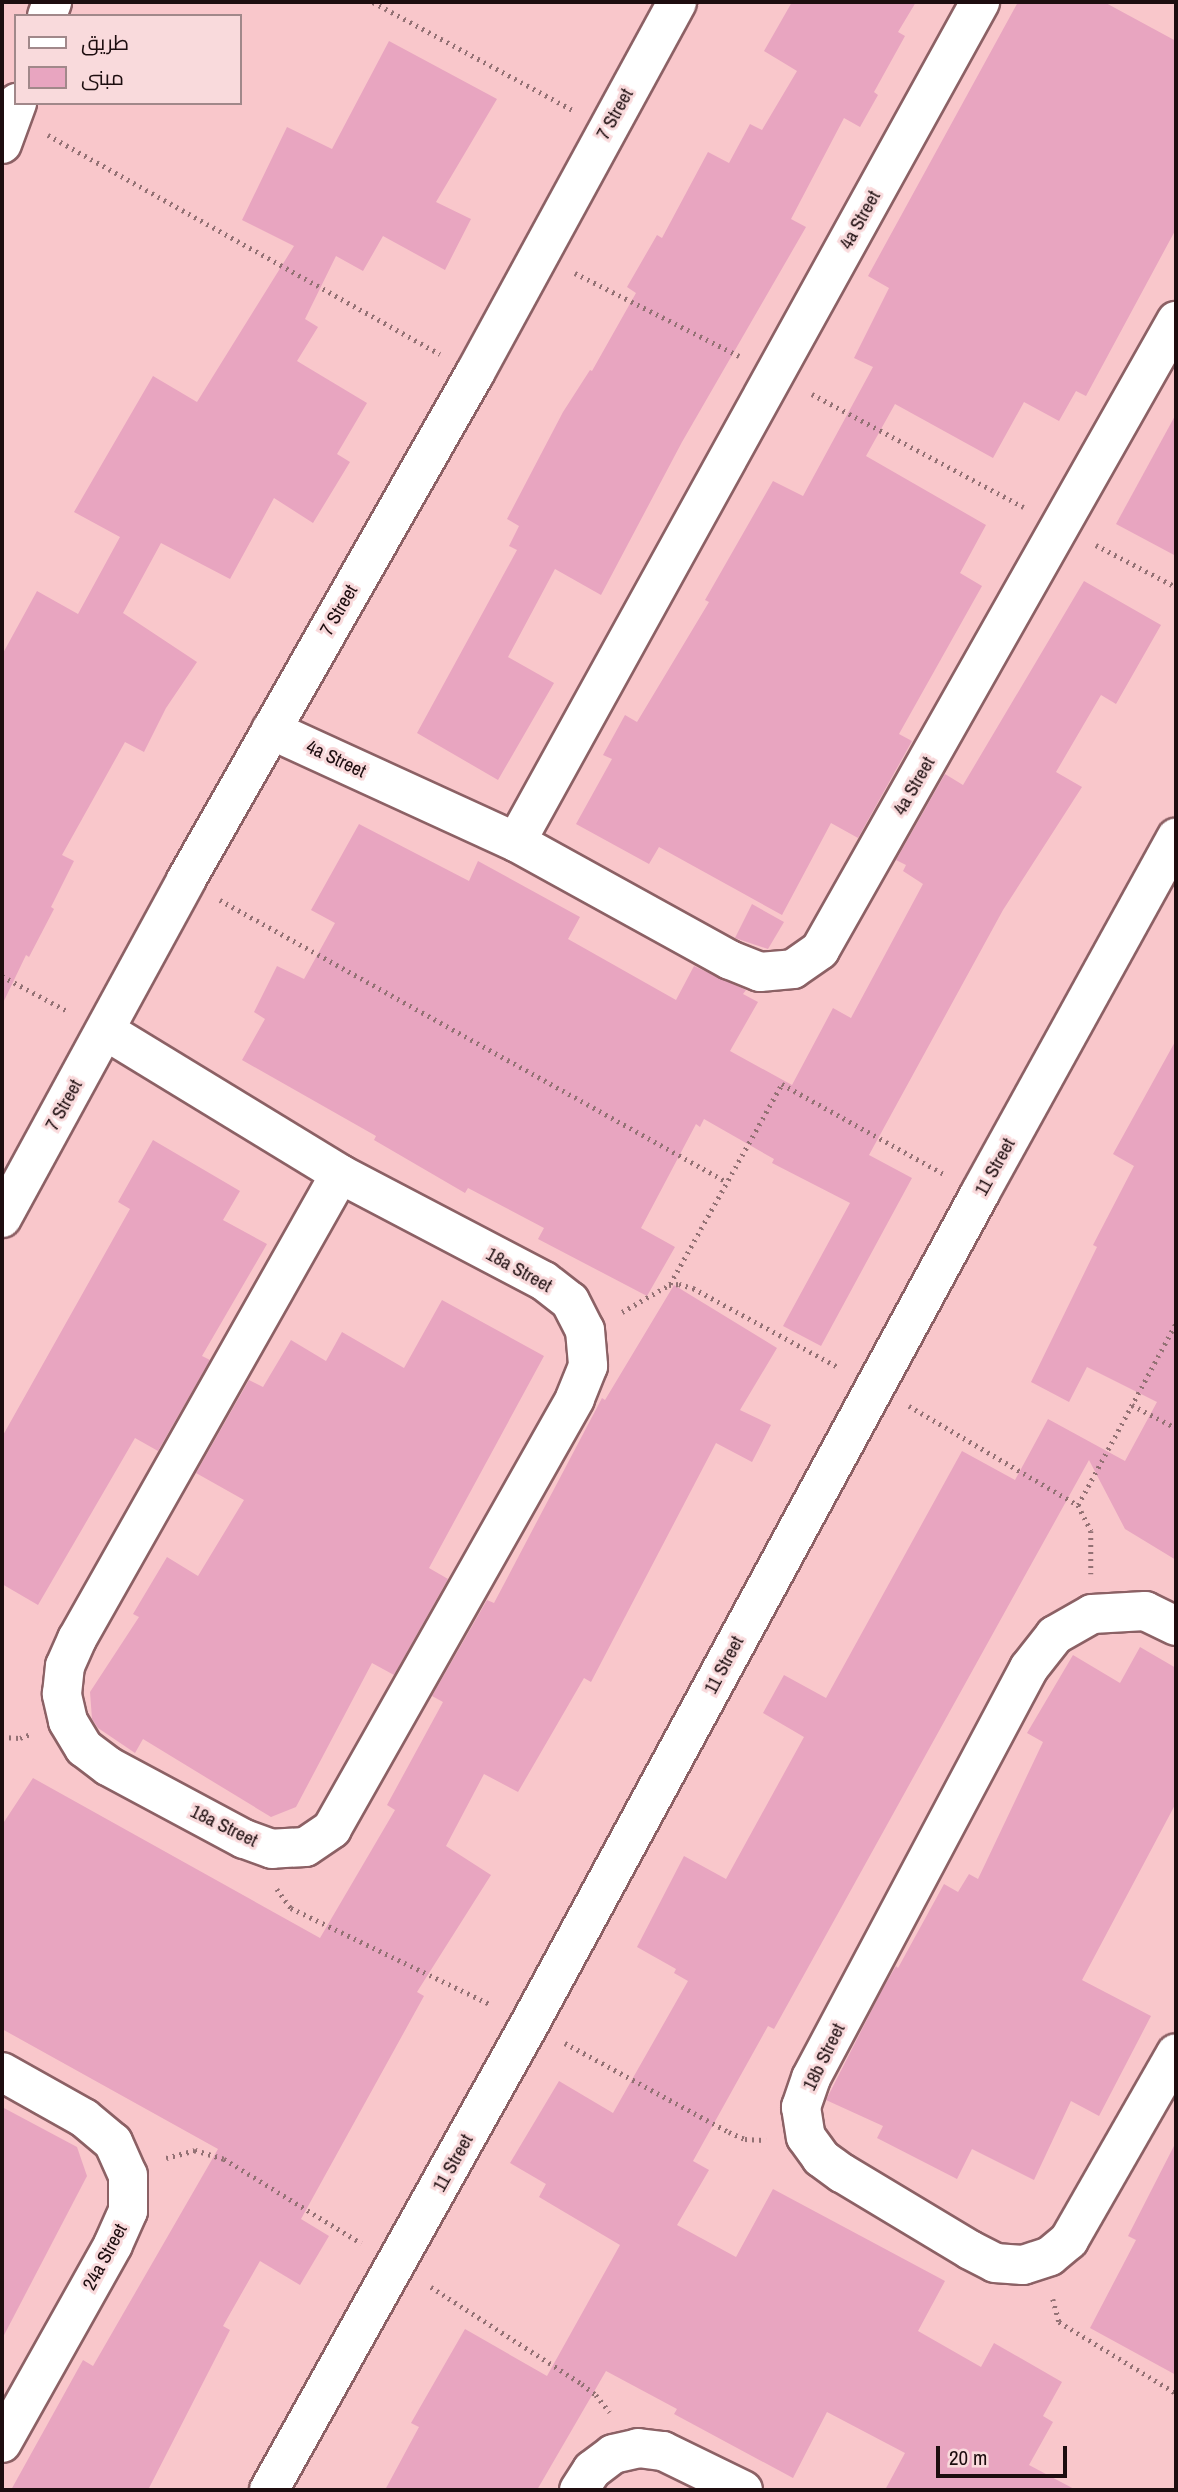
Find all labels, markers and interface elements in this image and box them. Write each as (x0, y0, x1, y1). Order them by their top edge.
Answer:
legend (14, 14, 242, 105)
text: طريق (81, 28, 129, 57)
text: مبنى (81, 63, 124, 92)
street label: 7 Street (592, 85, 638, 143)
street label: 4a Street (835, 187, 885, 253)
street label: 7 Street (315, 581, 363, 639)
street label: 4a Street (303, 735, 369, 783)
street label: 4a Street (888, 753, 940, 819)
street label: 7 Street (41, 1076, 87, 1134)
street label: 11 Street (970, 1134, 1020, 1200)
street label: 18a Street (482, 1243, 556, 1297)
street label: 11 Street (699, 1632, 749, 1698)
street label: 18a Street (187, 1800, 261, 1852)
street label: 18b Street (798, 2020, 850, 2094)
street label: 11 Street (428, 2130, 478, 2196)
street label: 24a Street (78, 2220, 132, 2294)
scale bar (940, 2432, 1071, 2476)
text: 20 m (949, 2443, 987, 2472)

